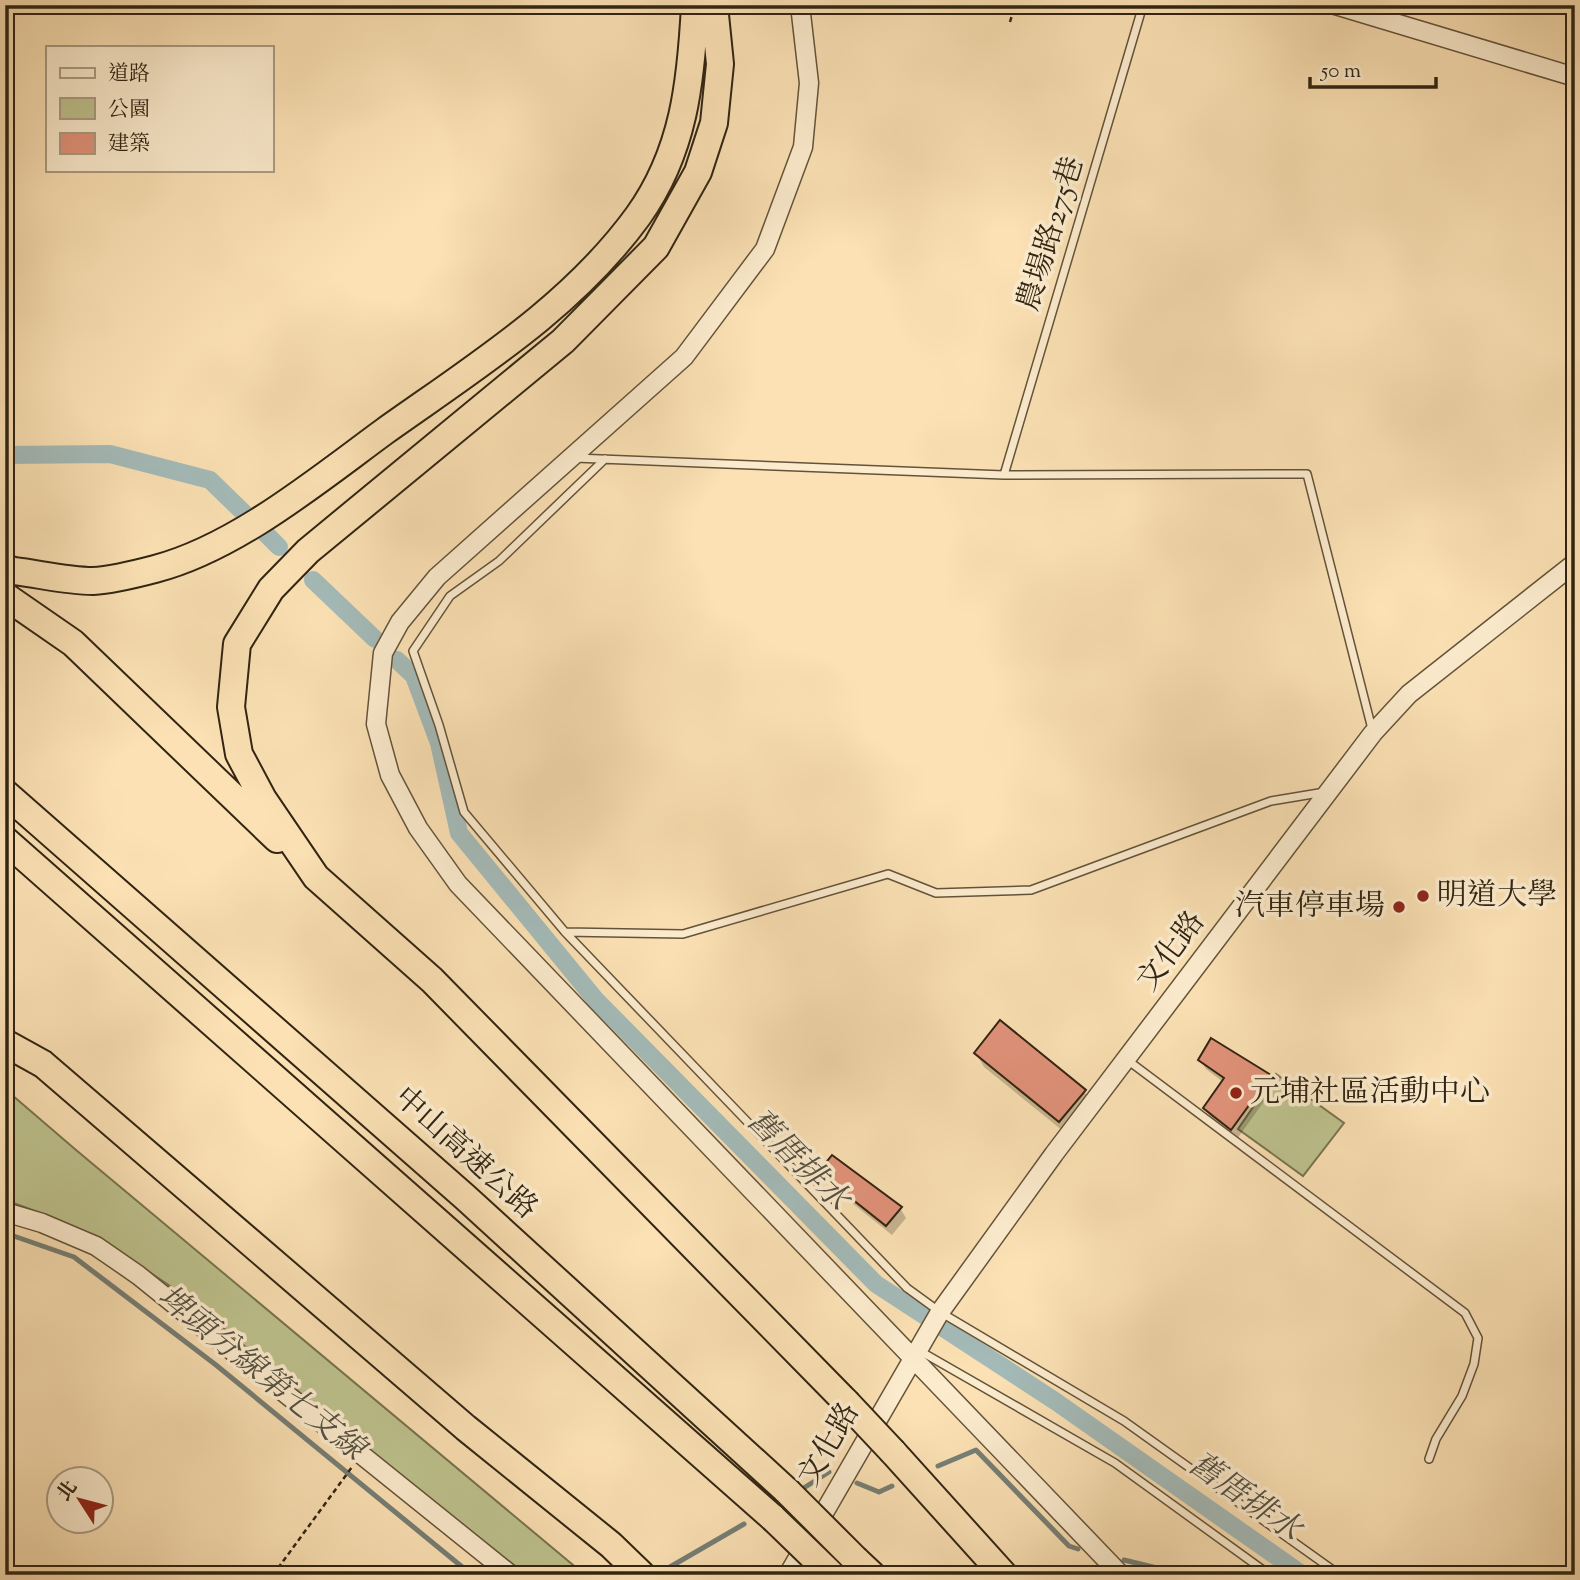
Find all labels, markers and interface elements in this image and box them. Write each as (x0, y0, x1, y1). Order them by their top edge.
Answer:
legend (46, 46, 273, 172)
scale bar (1310, 46, 1436, 90)
text: 50 m (1320, 57, 1361, 87)
text: 道路 (108, 60, 150, 90)
text: 公園 (108, 96, 150, 126)
text: 建築 (108, 130, 150, 160)
street label: 農場路275巷 (1008, 152, 1096, 316)
place label: 明道大學 (1437, 875, 1557, 918)
place label: 汽車停車場 (1235, 886, 1385, 929)
marker: 明道大學 (1415, 888, 1431, 904)
marker: 汽車停車場 (1391, 899, 1407, 915)
street label: 文化路 (1128, 903, 1216, 1001)
place label: 元埔社區活動中心 (1250, 1072, 1490, 1115)
street label: 中山高速公路 (384, 1078, 546, 1230)
marker: 元埔社區活動中心 (1228, 1085, 1244, 1101)
water label: 舊厝排水 (735, 1099, 861, 1225)
water label: 埤頭分線第七支線 (146, 1276, 376, 1474)
street label: 文化路 (789, 1395, 871, 1495)
water label: 舊厝排水 (1178, 1442, 1312, 1555)
north arrow (46, 1464, 116, 1534)
text: 北 (52, 1476, 85, 1507)

